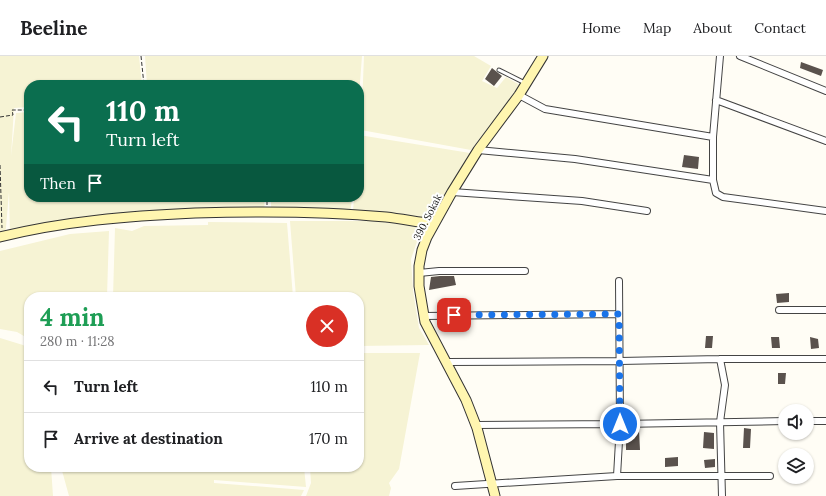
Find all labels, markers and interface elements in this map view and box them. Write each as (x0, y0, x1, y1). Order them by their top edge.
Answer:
text: Beeline (20, 16, 88, 40)
text: Home (582, 19, 621, 37)
text: Map (643, 19, 671, 37)
text: About (693, 19, 732, 37)
text: Contact (754, 19, 806, 37)
text: 110 m (106, 93, 180, 129)
icon: left (40, 96, 92, 148)
text: Turn left (106, 128, 179, 151)
icon: arrive (84, 172, 106, 194)
text: Then (40, 174, 76, 193)
street label: 390. Sokak (410, 191, 445, 242)
pin (437, 298, 471, 332)
text: 4 min (40, 302, 105, 333)
icon: arrive (443, 304, 465, 326)
button: close (306, 305, 348, 347)
text: 280 m · 11:28 (40, 333, 115, 350)
icon: left (40, 376, 62, 398)
text: Turn left (74, 377, 138, 396)
text: 110 m (310, 377, 348, 396)
position arrow (599, 403, 641, 445)
map controls (778, 404, 814, 484)
button: sound (778, 404, 814, 440)
icon: arrive (40, 428, 62, 450)
text: Arrive at destination (74, 429, 223, 448)
text: 170 m (309, 429, 348, 448)
button: layers (778, 448, 814, 484)

